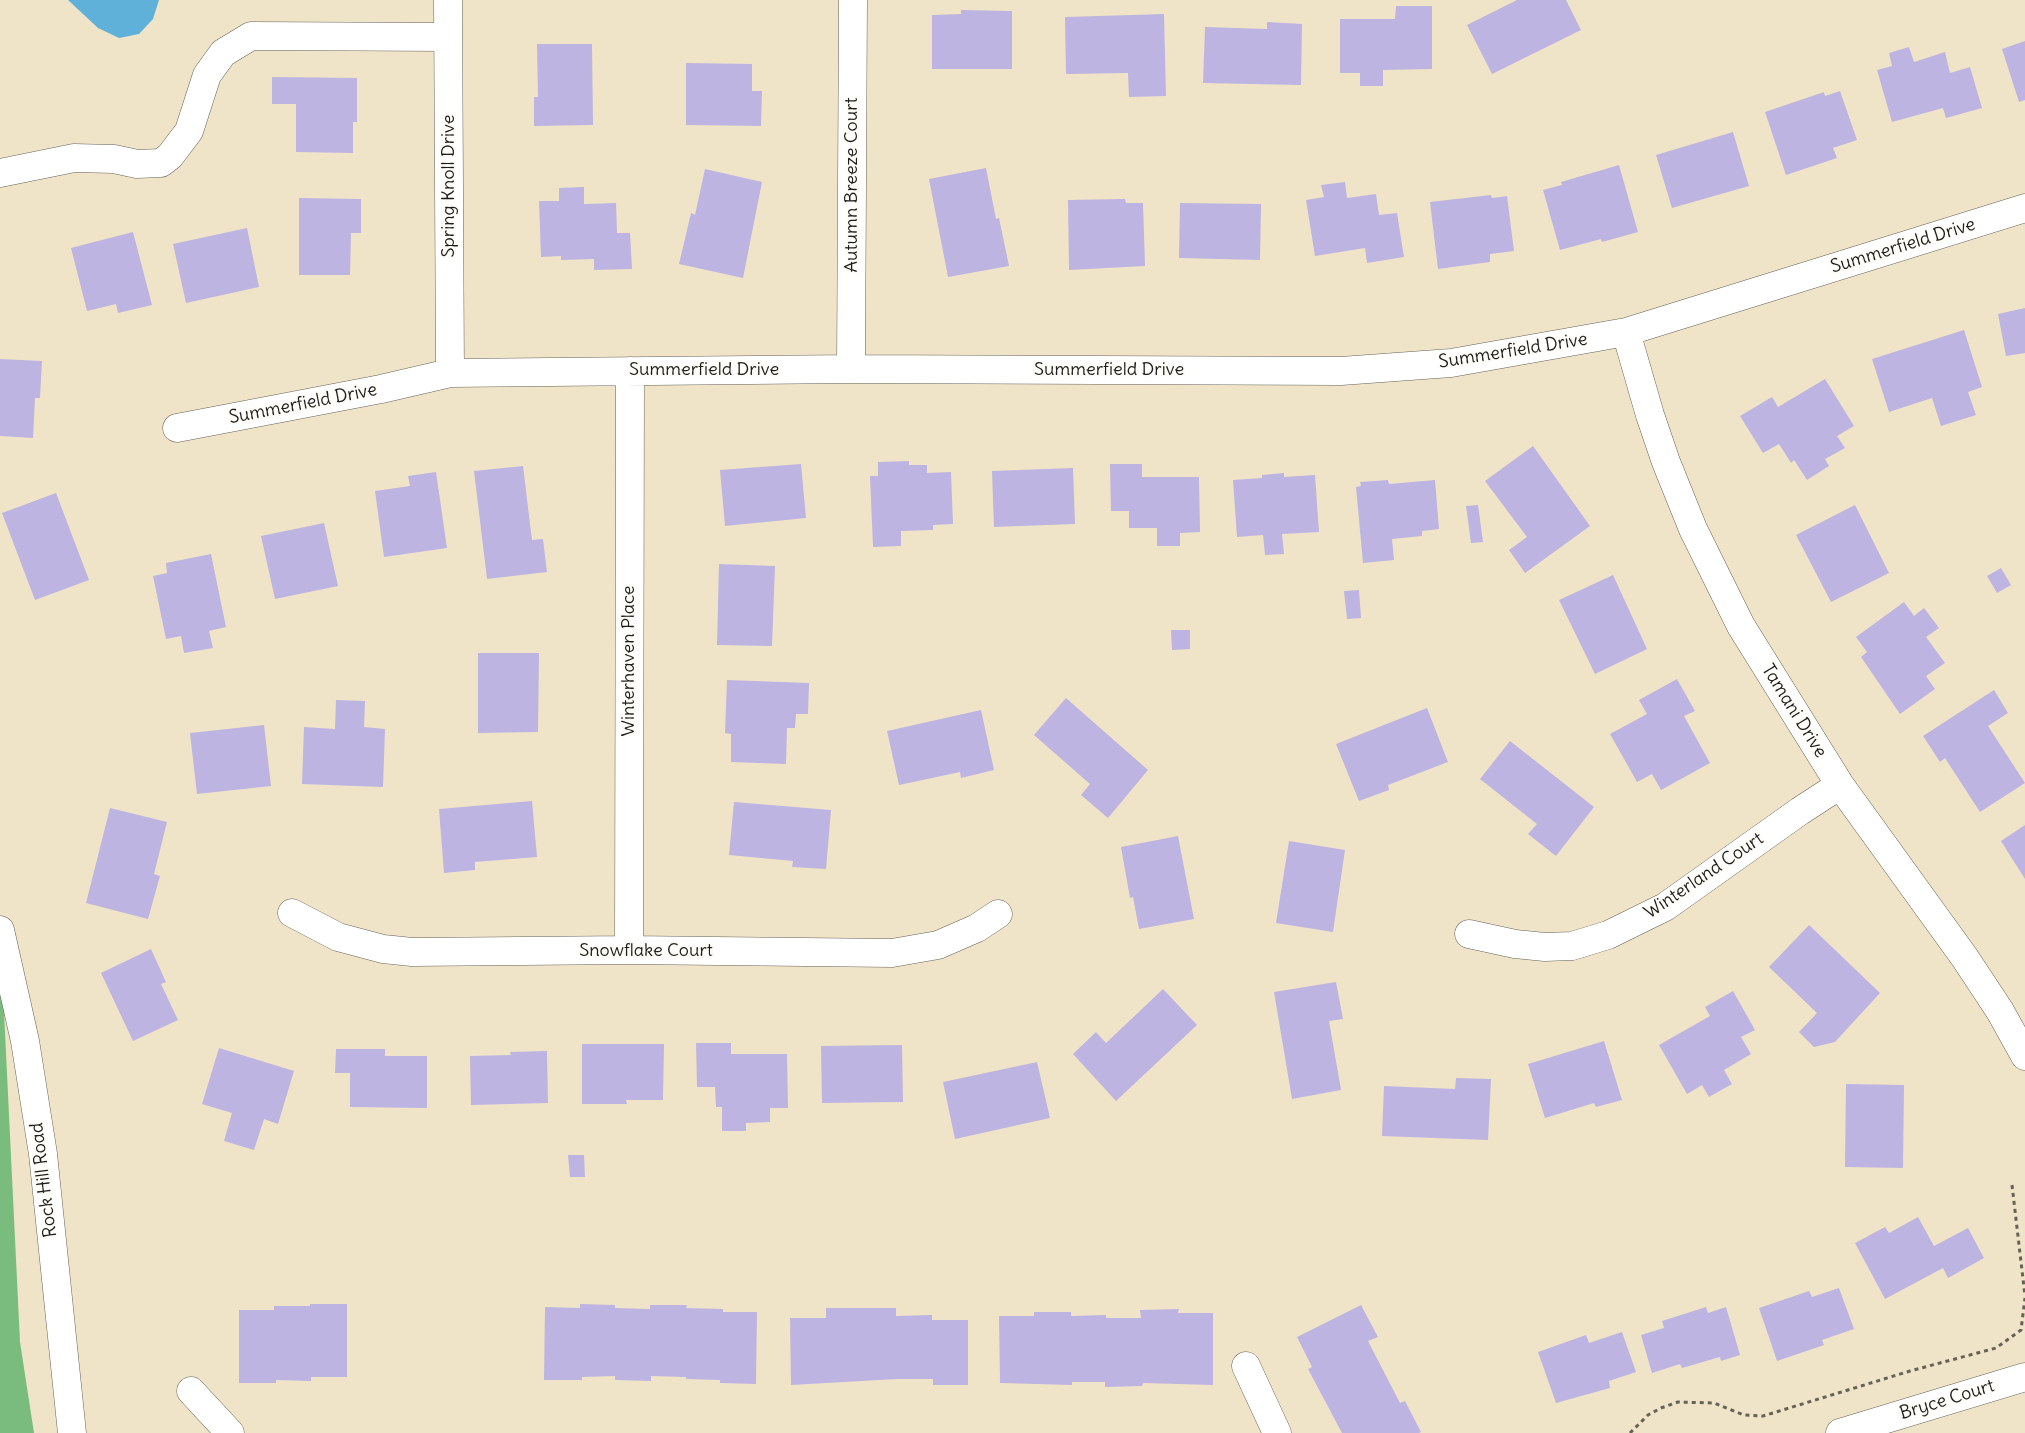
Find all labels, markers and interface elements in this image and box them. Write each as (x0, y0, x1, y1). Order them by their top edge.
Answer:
street label: Autumn Breeze Court (841, 97, 863, 273)
street label: Spring Knoll Drive (438, 115, 460, 257)
street label: Summerfield Drive (1828, 214, 1978, 278)
street label: Summerfield Drive (1437, 329, 1589, 373)
street label: Summerfield Drive (629, 359, 779, 381)
street label: Summerfield Drive (1034, 359, 1184, 381)
street label: Summerfield Drive (227, 379, 379, 429)
street label: Winterhaven Place (618, 586, 640, 736)
street label: Tamani Drive (1757, 660, 1831, 762)
street label: Winterland Court (1640, 828, 1768, 924)
street label: Snowflake Court (579, 940, 713, 962)
street label: Rock Hill Road (26, 1121, 62, 1239)
street label: Bryce Court (1897, 1375, 1997, 1425)

